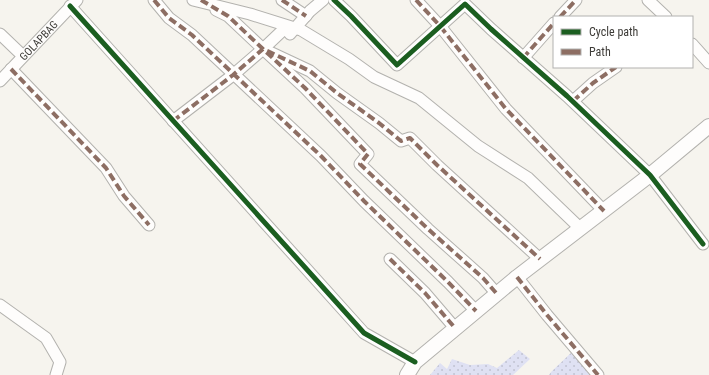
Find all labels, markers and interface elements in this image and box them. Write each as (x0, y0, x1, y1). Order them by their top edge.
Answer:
legend (553, 16, 693, 68)
street label: GOLAPBAG (17, 18, 60, 63)
text: Cycle path (589, 25, 639, 39)
text: Path (589, 45, 611, 59)

